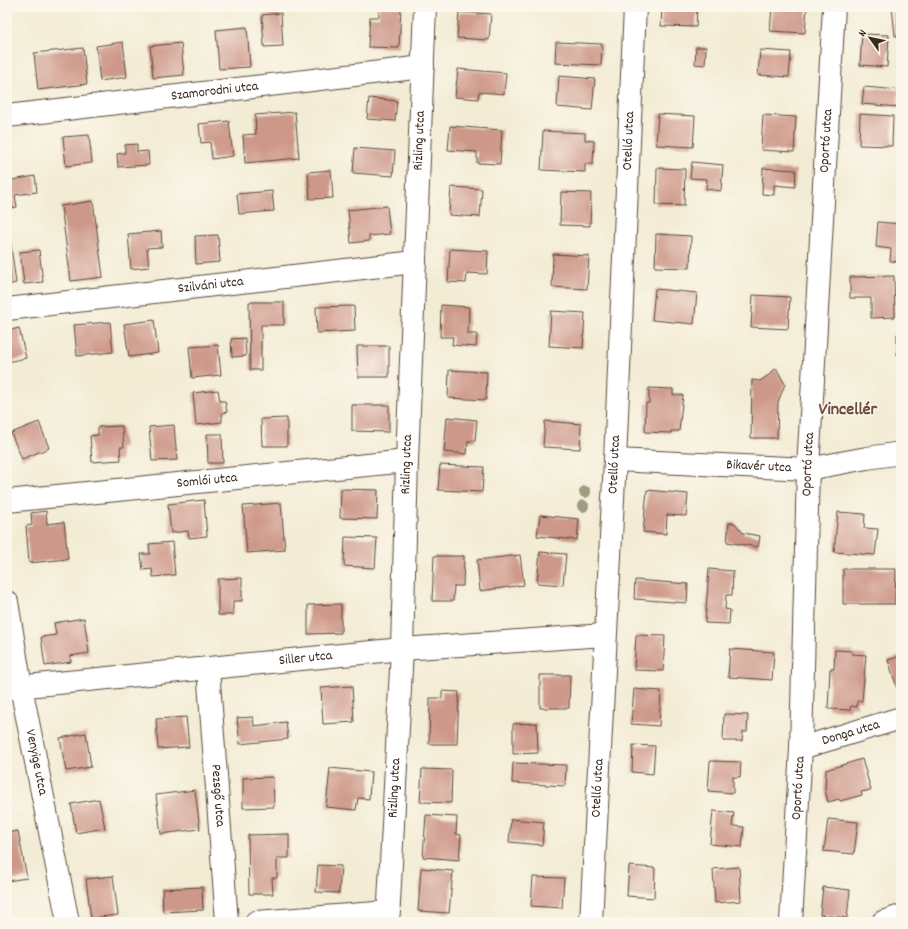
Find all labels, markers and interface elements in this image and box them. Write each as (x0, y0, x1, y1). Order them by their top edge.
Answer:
north arrow (850, 18, 890, 58)
text: N (855, 27, 872, 40)
street label: Szamorodni utca (170, 76, 260, 107)
street label: Oportó utca (815, 108, 838, 173)
street label: Rizling utca (409, 110, 431, 171)
street label: Otelló utca (618, 111, 640, 171)
street label: Szilváni utca (177, 272, 245, 299)
district label: Vincellér (819, 398, 878, 423)
street label: Oportó utca (797, 431, 820, 497)
street label: Rizling utca (396, 434, 418, 495)
street label: Otelló utca (603, 434, 626, 495)
street label: Bikavér utca (726, 455, 792, 478)
street label: Somlói utca (176, 468, 239, 494)
street label: Siller utca (278, 646, 334, 671)
street label: Donga utca (820, 715, 882, 751)
street label: Venyige utca (20, 728, 52, 797)
street label: Oportó utca (787, 755, 811, 821)
street label: Rizling utca (383, 757, 406, 819)
street label: Otelló utca (586, 758, 609, 818)
street label: Pezsgő utca (205, 764, 230, 828)

